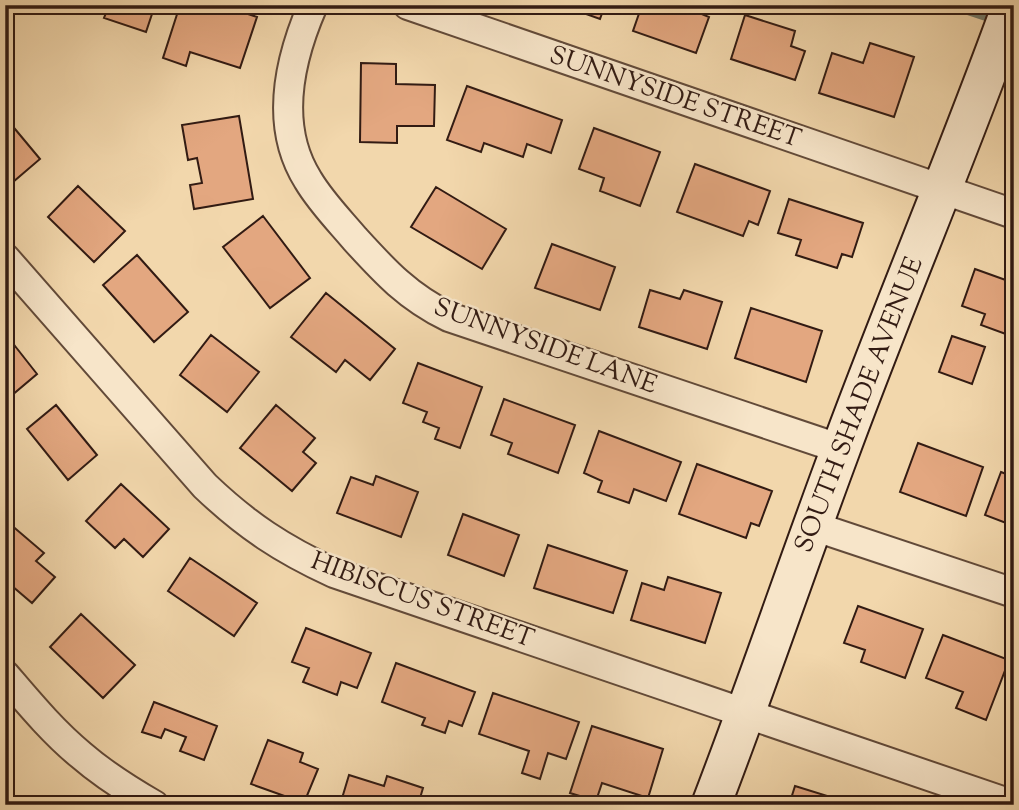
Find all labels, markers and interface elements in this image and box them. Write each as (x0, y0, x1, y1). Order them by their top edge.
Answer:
street label: SUNNYSIDE STREET (544, 38, 806, 158)
street label: SOUTH SHADE AVENUE (786, 252, 934, 558)
street label: SUNNYSIDE LANE (428, 289, 662, 405)
street label: HIBISCUS STREET (305, 543, 539, 659)

